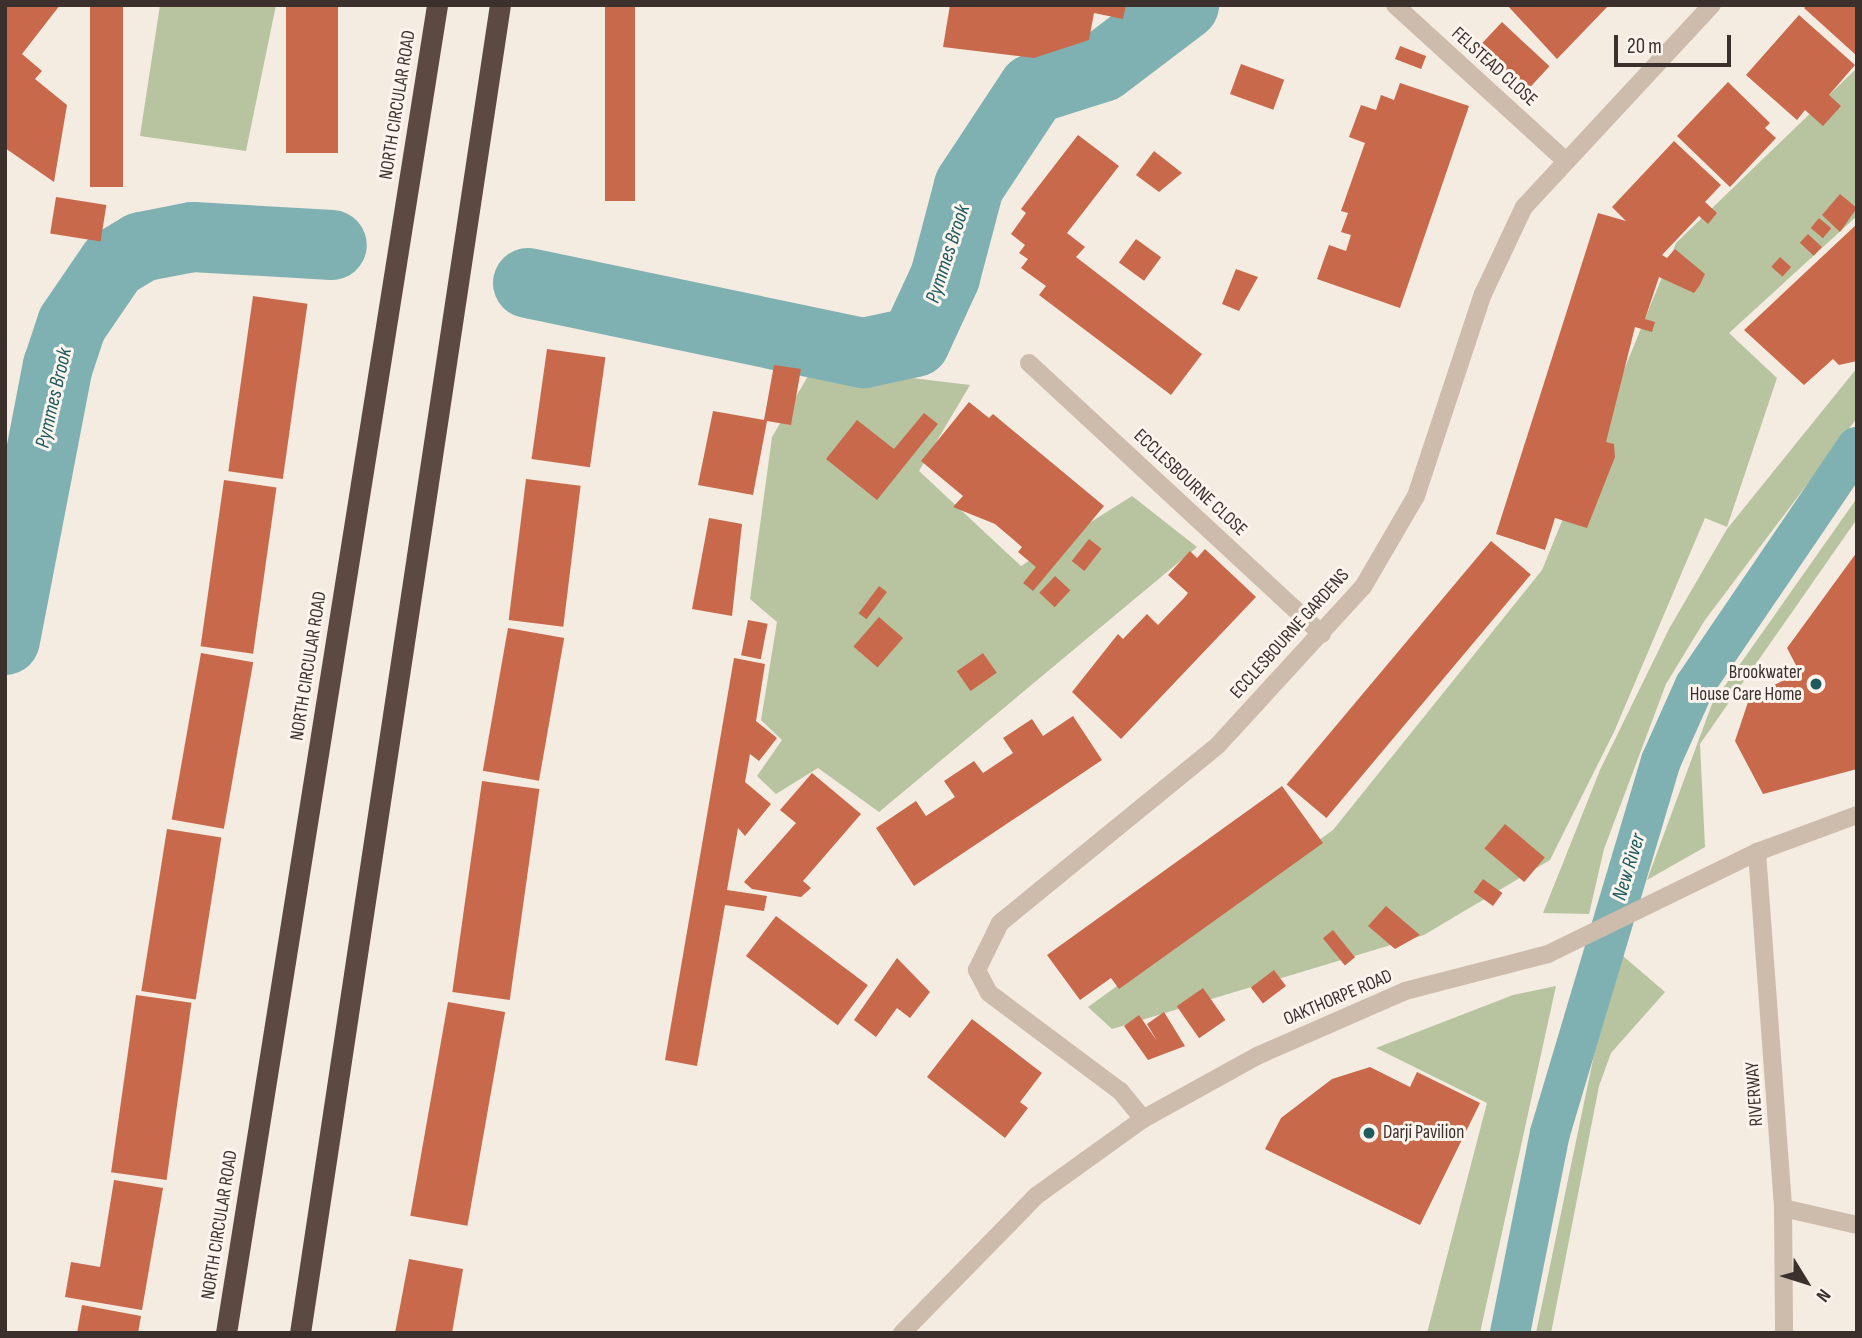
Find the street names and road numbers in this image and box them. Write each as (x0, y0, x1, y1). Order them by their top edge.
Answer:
street label: FELSTEAD CLOSE (1446, 23, 1542, 111)
street label: NORTH CIRCULAR ROAD (375, 29, 421, 181)
street label: ECCLESBOURNE CLOSE (1129, 425, 1251, 541)
street label: ECCLESBOURNE GARDENS (1226, 564, 1354, 704)
street label: NORTH CIRCULAR ROAD (286, 590, 332, 742)
street label: OAKTHORPE ROAD (1280, 965, 1396, 1031)
street label: RIVERWAY (1741, 1061, 1769, 1127)
street label: NORTH CIRCULAR ROAD (197, 1149, 243, 1301)

